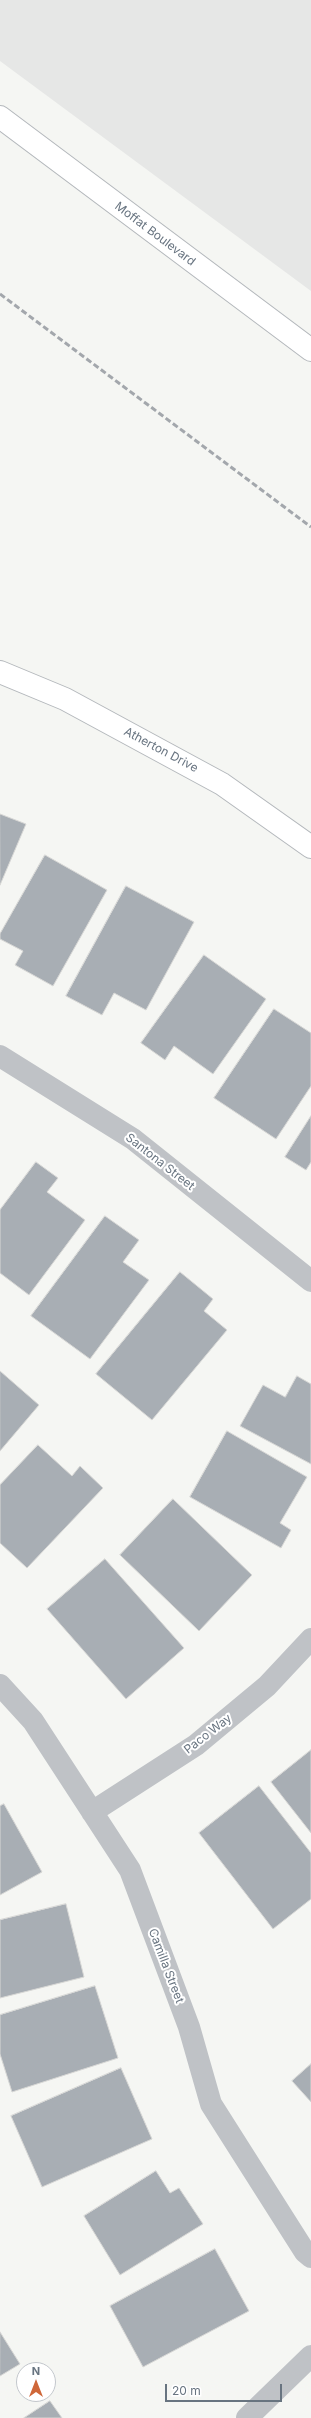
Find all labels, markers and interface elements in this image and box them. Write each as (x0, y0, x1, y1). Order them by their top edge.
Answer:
street label: Moffat Boulevard (112, 199, 198, 269)
street label: Atherton Drive (121, 724, 201, 776)
street label: Santona Street (123, 1131, 197, 1193)
street label: Paco Way (181, 1711, 235, 1757)
street label: Camilla Street (145, 1927, 187, 2005)
north arrow (16, 2362, 56, 2402)
text: N (32, 2364, 40, 2378)
scale bar (167, 2376, 284, 2402)
text: 20 m (172, 2383, 201, 2398)

